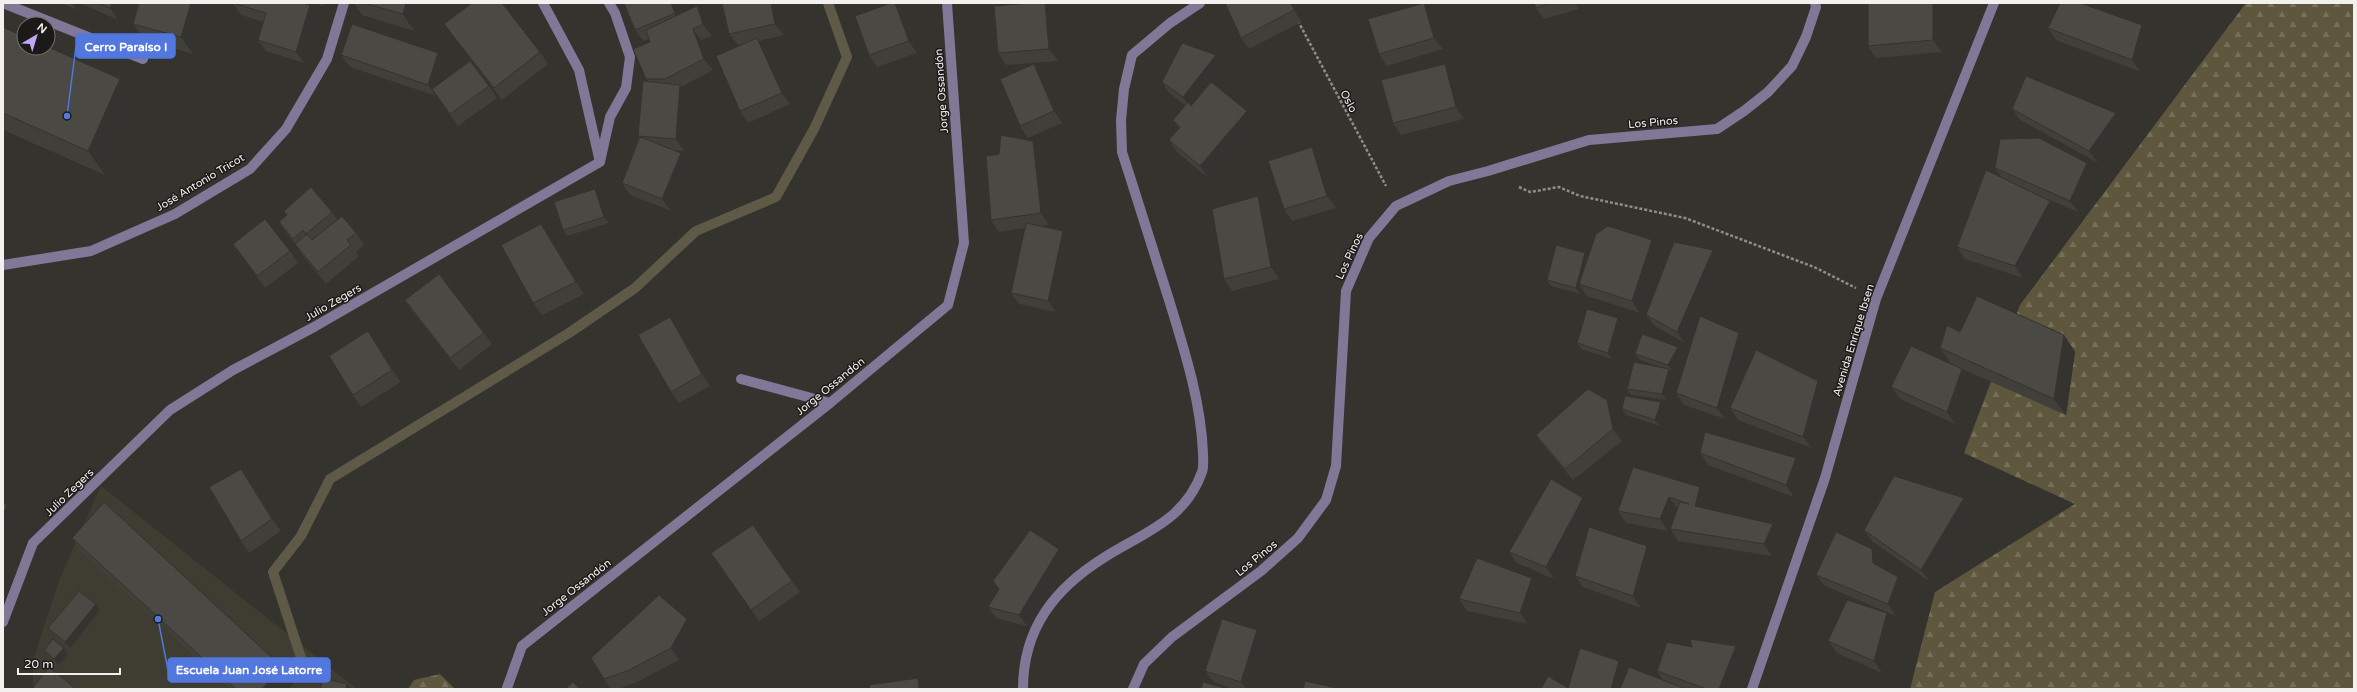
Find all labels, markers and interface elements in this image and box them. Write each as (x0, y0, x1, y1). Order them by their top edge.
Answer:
north arrow (16, 16, 56, 56)
text: N (34, 21, 49, 36)
callout: Cerro Paraíso I (76, 34, 175, 58)
text: Cerro Paraíso I (85, 40, 167, 54)
street label: Jorge Ossandón (932, 48, 951, 134)
street label: Oslo (1337, 88, 1360, 115)
street label: Los Pinos (1628, 114, 1678, 131)
street label: José Antonio Tricot (154, 151, 247, 214)
street label: Los Pinos (1333, 231, 1366, 282)
street label: Julio Zegers (303, 281, 364, 324)
street label: Avenida Enrique Ibsen (1830, 282, 1877, 398)
street label: Jorge Ossandón (793, 355, 867, 418)
street label: Julio Zegers (42, 466, 96, 519)
street label: Los Pinos (1233, 538, 1280, 579)
street label: Jorge Ossandón (539, 556, 614, 619)
scale bar (18, 650, 120, 676)
text: 20 m (24, 657, 53, 671)
callout: Escuela Juan José Latorre (168, 658, 330, 682)
text: Escuela Juan José Latorre (176, 663, 322, 677)

